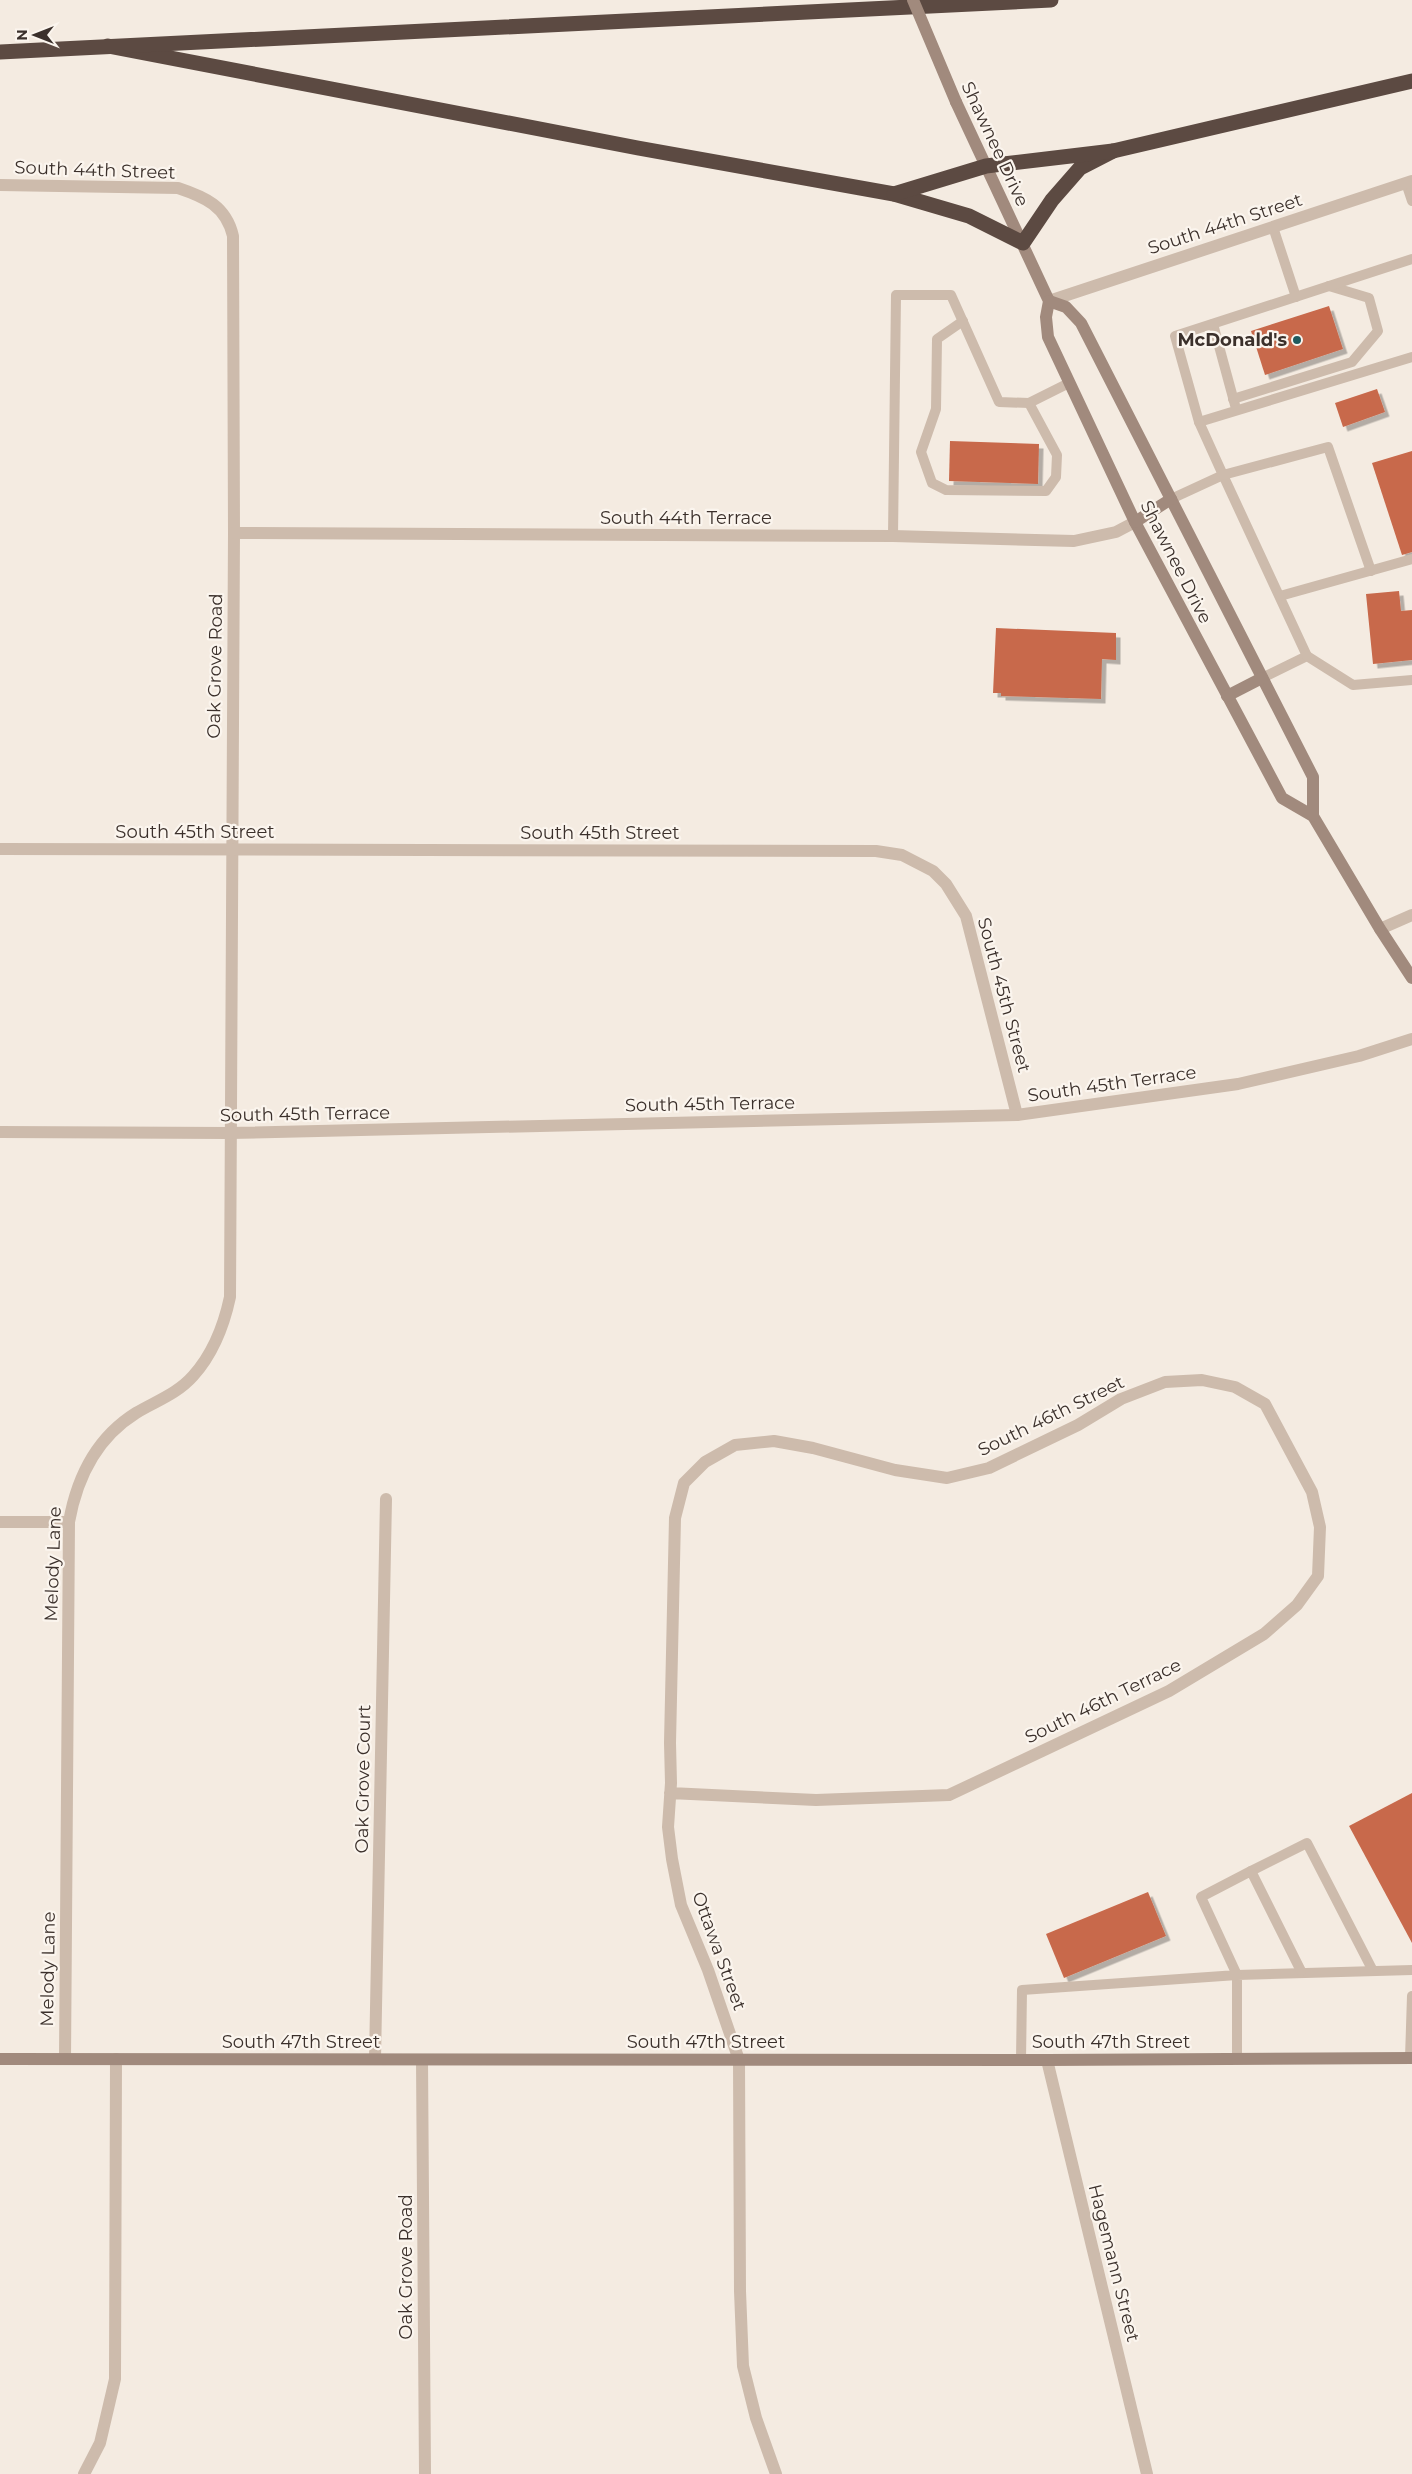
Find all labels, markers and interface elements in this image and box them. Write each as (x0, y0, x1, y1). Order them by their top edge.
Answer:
north arrow (10, 10, 60, 60)
text: N (13, 29, 31, 41)
street label: Shawnee Drive (956, 78, 1034, 210)
street label: South 44th Street (14, 156, 176, 184)
street label: South 44th Street (1145, 189, 1305, 259)
place label: McDonald's (1177, 329, 1287, 351)
marker: McDonald's (1291, 334, 1303, 346)
street label: Shawnee Drive (1135, 497, 1217, 627)
street label: South 44th Terrace (600, 507, 772, 529)
street label: Oak Grove Road (203, 593, 227, 739)
street label: South 45th Street (115, 821, 275, 843)
street label: South 45th Street (520, 822, 680, 844)
street label: South 45th Street (973, 915, 1035, 1075)
street label: South 45th Terrace (1026, 1061, 1198, 1107)
street label: South 45th Terrace (625, 1092, 795, 1116)
street label: South 45th Terrace (220, 1102, 390, 1126)
street label: South 46th Street (974, 1371, 1128, 1461)
street label: Melody Lane (40, 1506, 66, 1622)
street label: South 46th Terrace (1021, 1654, 1185, 1748)
street label: Oak Grove Court (351, 1704, 375, 1854)
street label: Ottawa Street (687, 1889, 751, 2013)
street label: Melody Lane (36, 1911, 60, 2027)
street label: South 47th Street (222, 2031, 380, 2053)
street label: South 47th Street (627, 2031, 785, 2053)
street label: South 47th Street (1032, 2031, 1190, 2053)
street label: Hagemann Street (1084, 2182, 1144, 2344)
street label: Oak Grove Road (395, 2194, 417, 2340)

